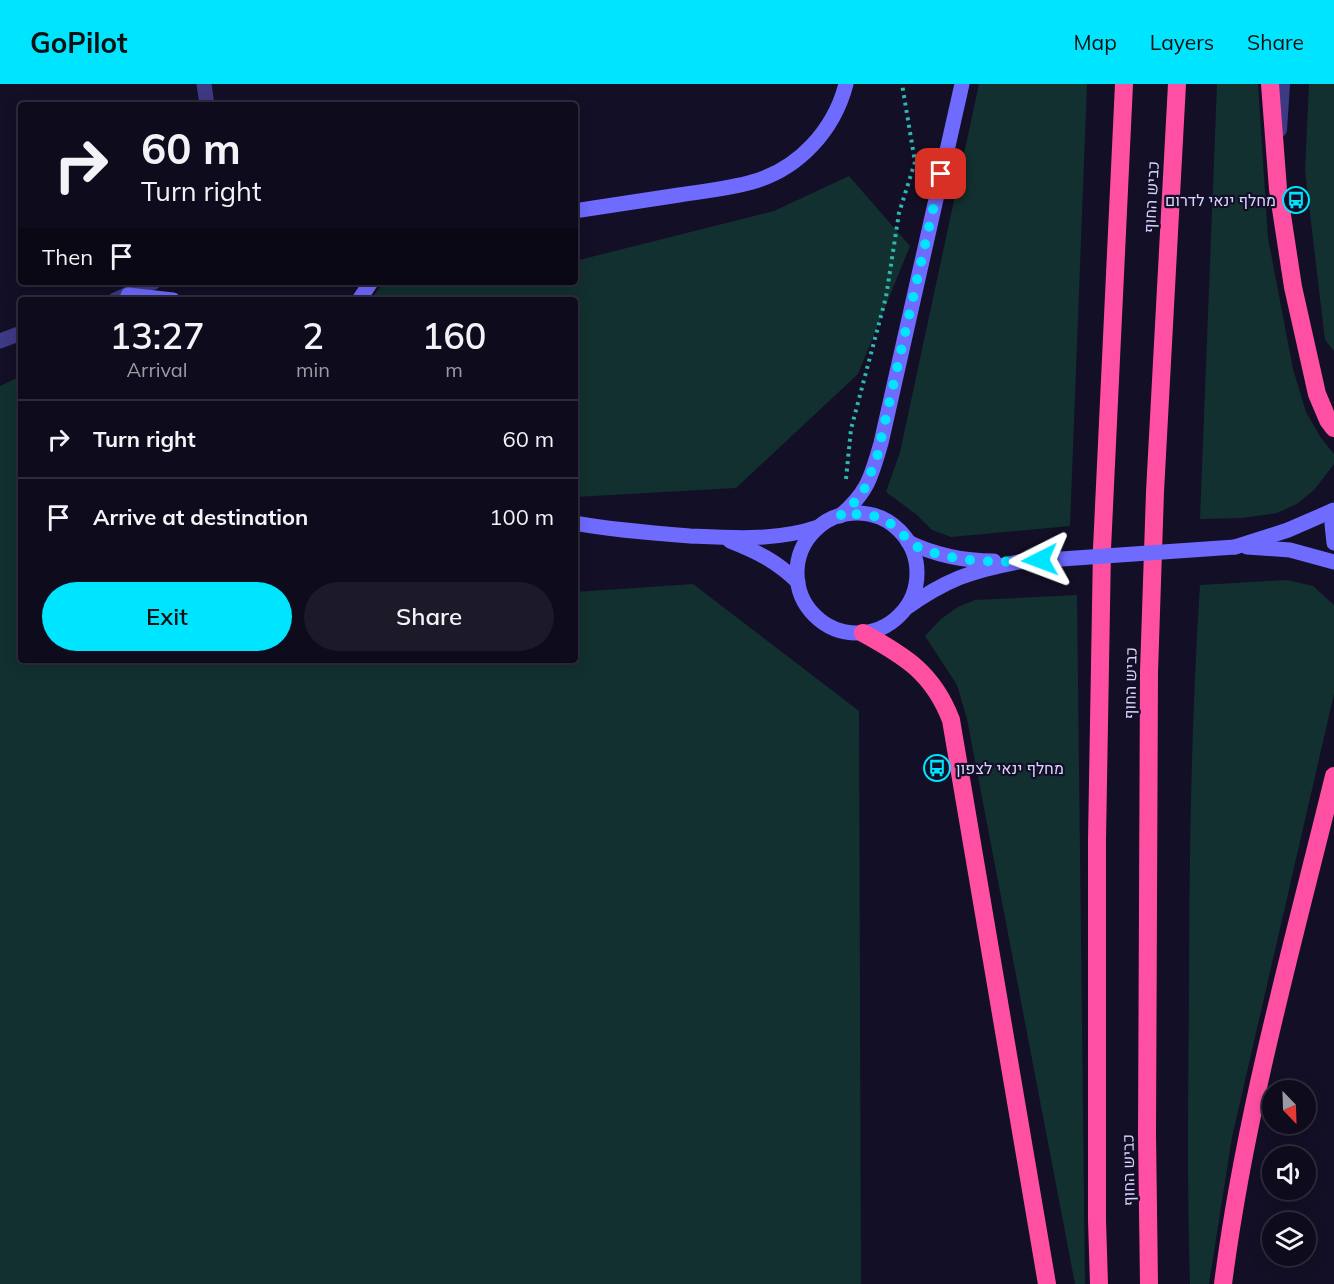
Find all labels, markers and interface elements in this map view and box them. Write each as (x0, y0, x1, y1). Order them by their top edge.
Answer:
text: GoPilot (30, 25, 128, 60)
text: Map (1074, 29, 1117, 55)
text: Layers (1150, 29, 1214, 55)
text: Share (1247, 29, 1304, 55)
text: 60 m (141, 122, 241, 175)
icon: right (42, 126, 120, 204)
pin (915, 148, 966, 199)
icon: arrive (924, 157, 957, 190)
street label: כביש החוף (1139, 160, 1163, 234)
text: Turn right (141, 174, 261, 208)
bus stop icon: מחלף ינאי לדרום (1281, 185, 1311, 215)
place label: מחלף ינאי לדרום (1165, 190, 1276, 210)
icon: arrive (105, 240, 138, 273)
text: Then (42, 243, 93, 271)
text: 13:27 (110, 313, 204, 358)
text: 2 (302, 313, 324, 358)
text: 160 (422, 313, 486, 358)
text: Arrival (126, 357, 188, 382)
text: min (296, 357, 330, 382)
text: m (445, 357, 463, 382)
icon: right (42, 423, 75, 456)
text: Turn right (93, 425, 196, 453)
text: 60 m (503, 425, 554, 453)
icon: arrive (42, 501, 75, 534)
text: Arrive at destination (93, 503, 308, 531)
text: 100 m (489, 503, 554, 531)
position arrow (1008, 528, 1072, 592)
button: Exit (42, 582, 292, 651)
button: Share (304, 582, 554, 651)
street label: כביש החוף (1119, 647, 1141, 719)
bus stop icon: מחלף ינאי לצפון (922, 753, 952, 783)
place label: מחלף ינאי לצפון (956, 758, 1064, 778)
north arrow (1262, 1080, 1316, 1134)
map controls (1262, 1080, 1316, 1266)
street label: כביש החוף (1117, 1134, 1139, 1206)
button: sound (1262, 1146, 1316, 1200)
button: layers (1262, 1212, 1316, 1266)

